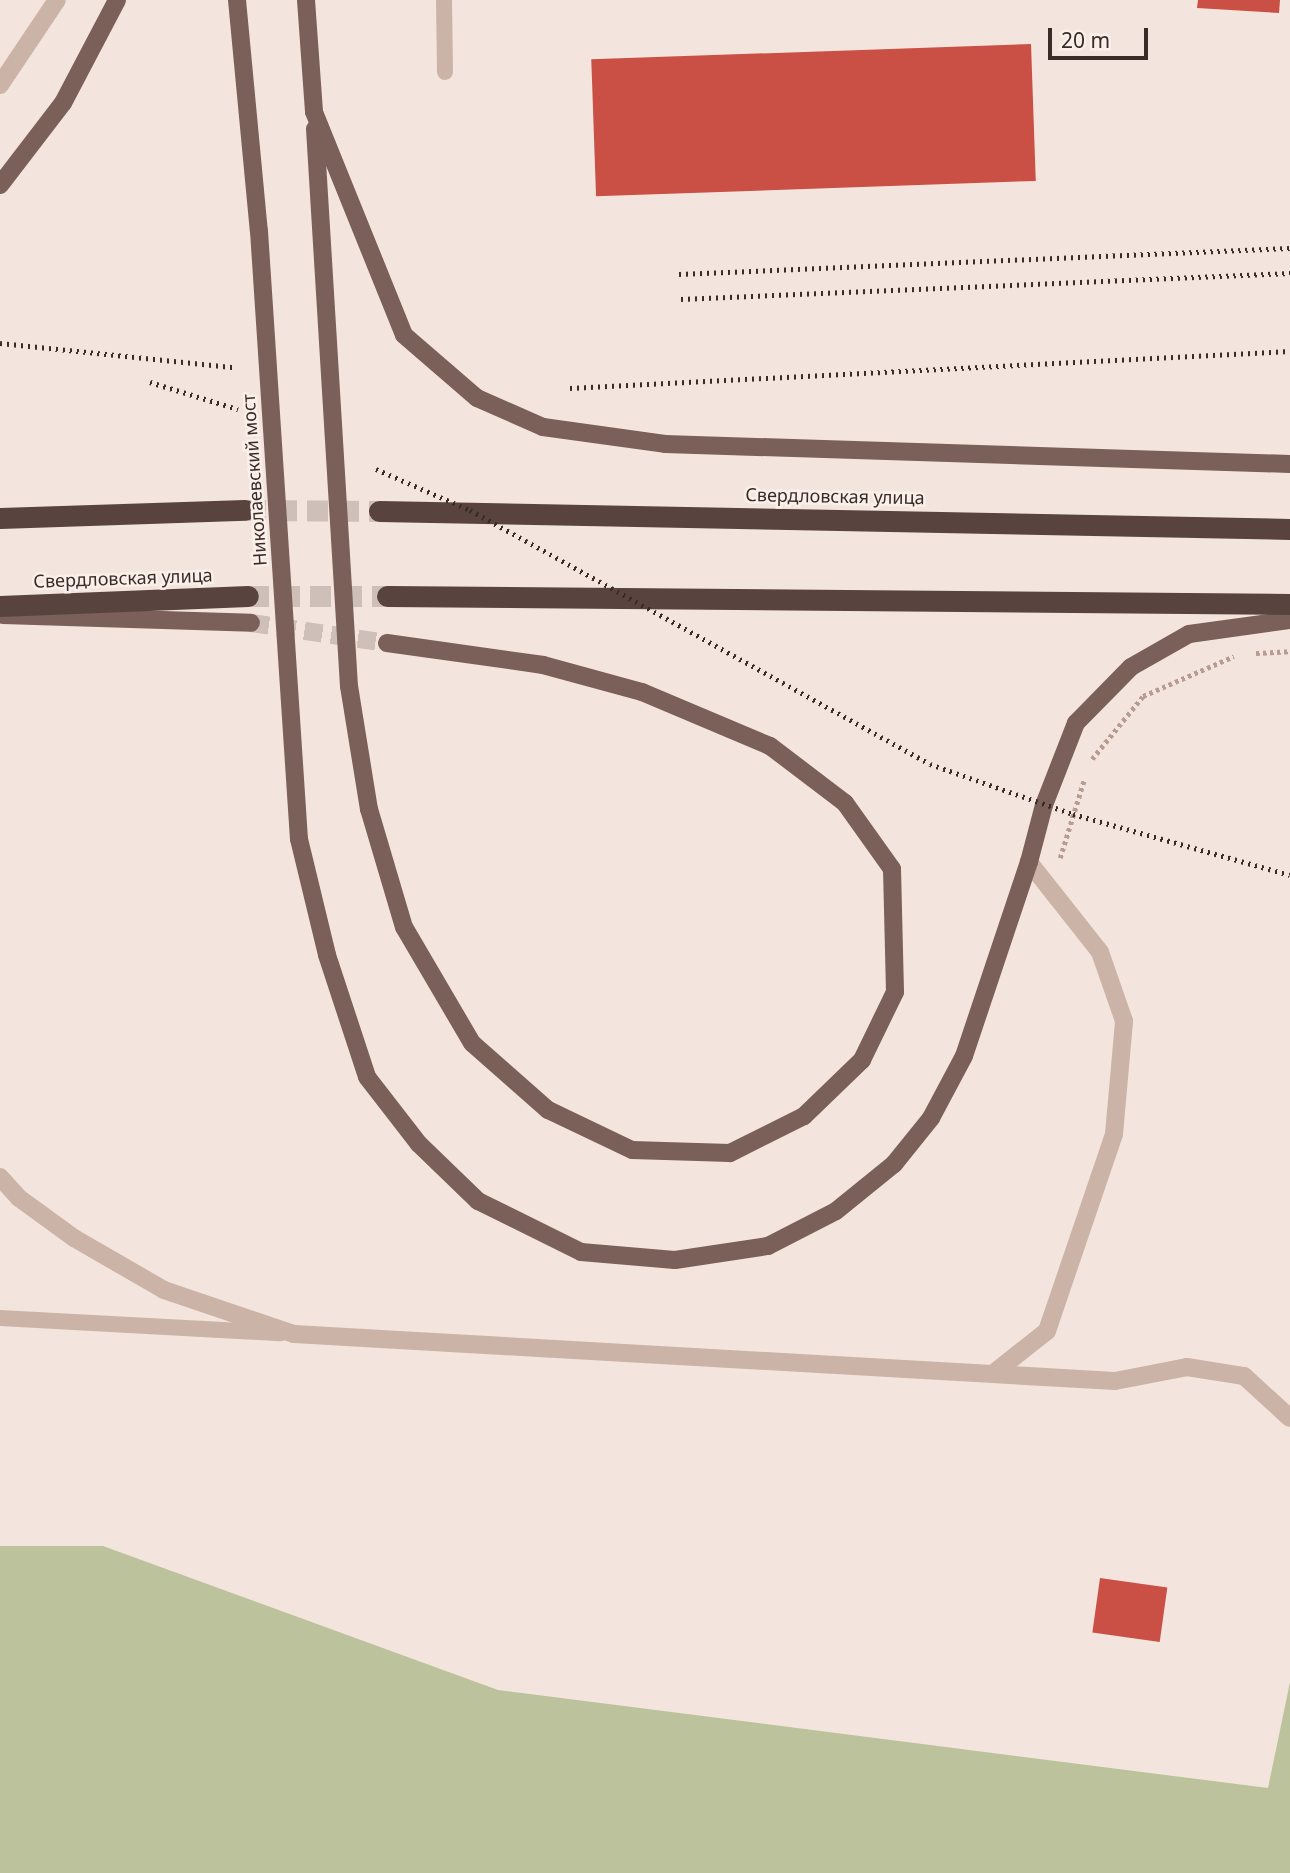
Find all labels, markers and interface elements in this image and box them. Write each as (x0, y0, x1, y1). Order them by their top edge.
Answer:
scale bar (1052, 14, 1152, 58)
text: 20 m (1061, 26, 1110, 54)
street label: Николаевский мост (237, 393, 271, 567)
street label: Свердловская улица (745, 484, 925, 508)
street label: Свердловская улица (33, 564, 213, 592)

